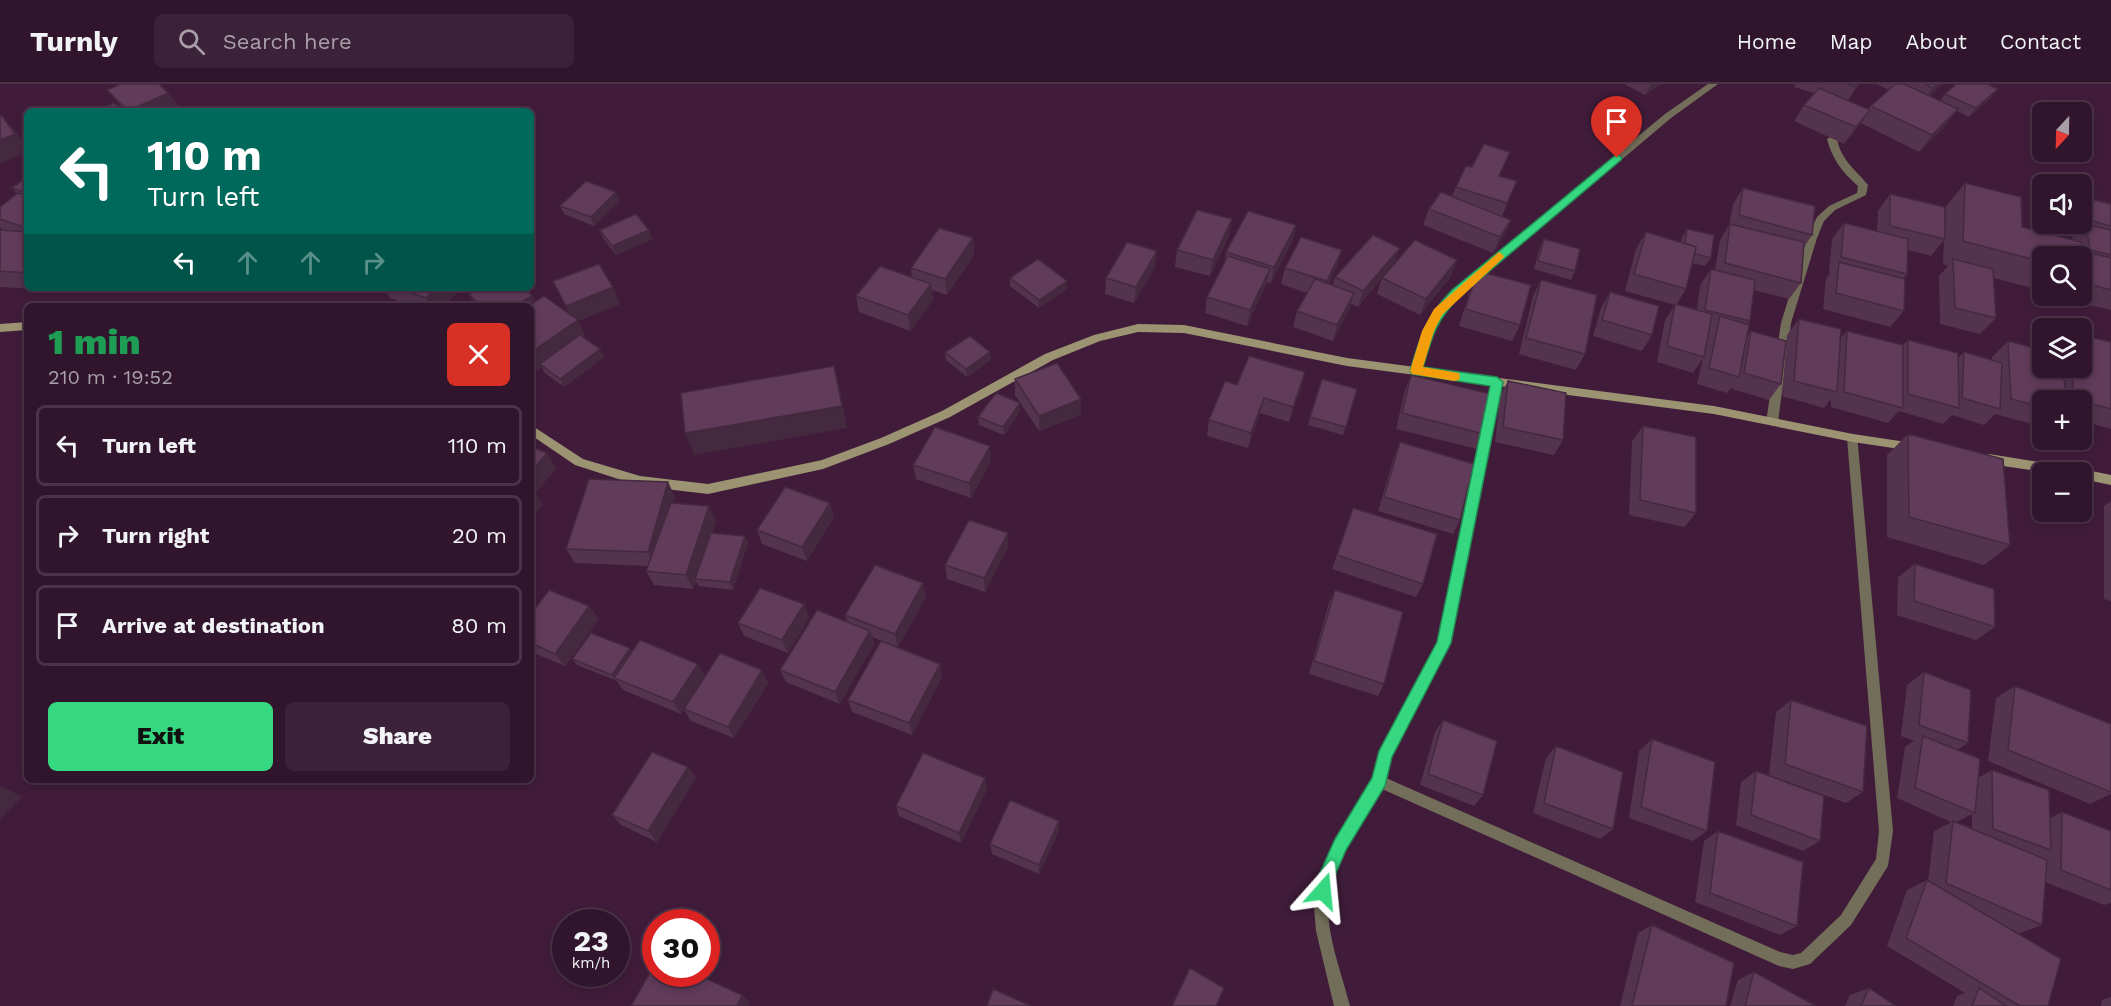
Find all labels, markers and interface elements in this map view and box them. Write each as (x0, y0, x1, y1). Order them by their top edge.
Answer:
search box (154, 14, 574, 68)
text: Turnly (30, 25, 118, 58)
icon: search (175, 25, 208, 58)
text: Search here (223, 29, 352, 54)
text: Home (1737, 29, 1797, 54)
text: Map (1830, 29, 1873, 54)
text: About (1906, 29, 1967, 54)
text: Contact (2000, 29, 2081, 54)
pin (1591, 96, 1642, 158)
north arrow (2032, 102, 2092, 162)
map controls (2032, 102, 2092, 522)
icon: arrive (1600, 105, 1633, 138)
text: 110 m (147, 131, 262, 180)
icon: left (48, 132, 126, 210)
button: sound (2032, 174, 2092, 234)
text: Turn left (147, 181, 259, 213)
icon: left (168, 246, 201, 279)
icon: ahead (231, 246, 264, 279)
icon: ahead (294, 246, 327, 279)
icon: right (357, 246, 390, 279)
button: search (2032, 246, 2092, 306)
button: layers (2032, 318, 2092, 378)
text: 1 min (48, 321, 141, 363)
button: close (447, 323, 510, 386)
text: 210 m · 19:52 (48, 365, 173, 389)
button: + (2032, 390, 2092, 450)
icon: left (51, 429, 84, 462)
text: Turn left (102, 433, 196, 458)
text: 110 m (448, 433, 507, 458)
button: − (2032, 462, 2092, 522)
icon: right (51, 519, 84, 552)
text: Turn right (102, 523, 209, 548)
text: 20 m (452, 523, 507, 548)
icon: arrive (51, 609, 84, 642)
text: Arrive at destination (102, 613, 325, 638)
text: 80 m (451, 613, 507, 638)
button: Exit (48, 702, 273, 771)
button: Share (285, 702, 510, 771)
position arrow (1291, 859, 1355, 923)
speed limit sign: 30 (642, 909, 720, 987)
text: 23 (573, 923, 609, 958)
text: km/h (572, 954, 610, 972)

